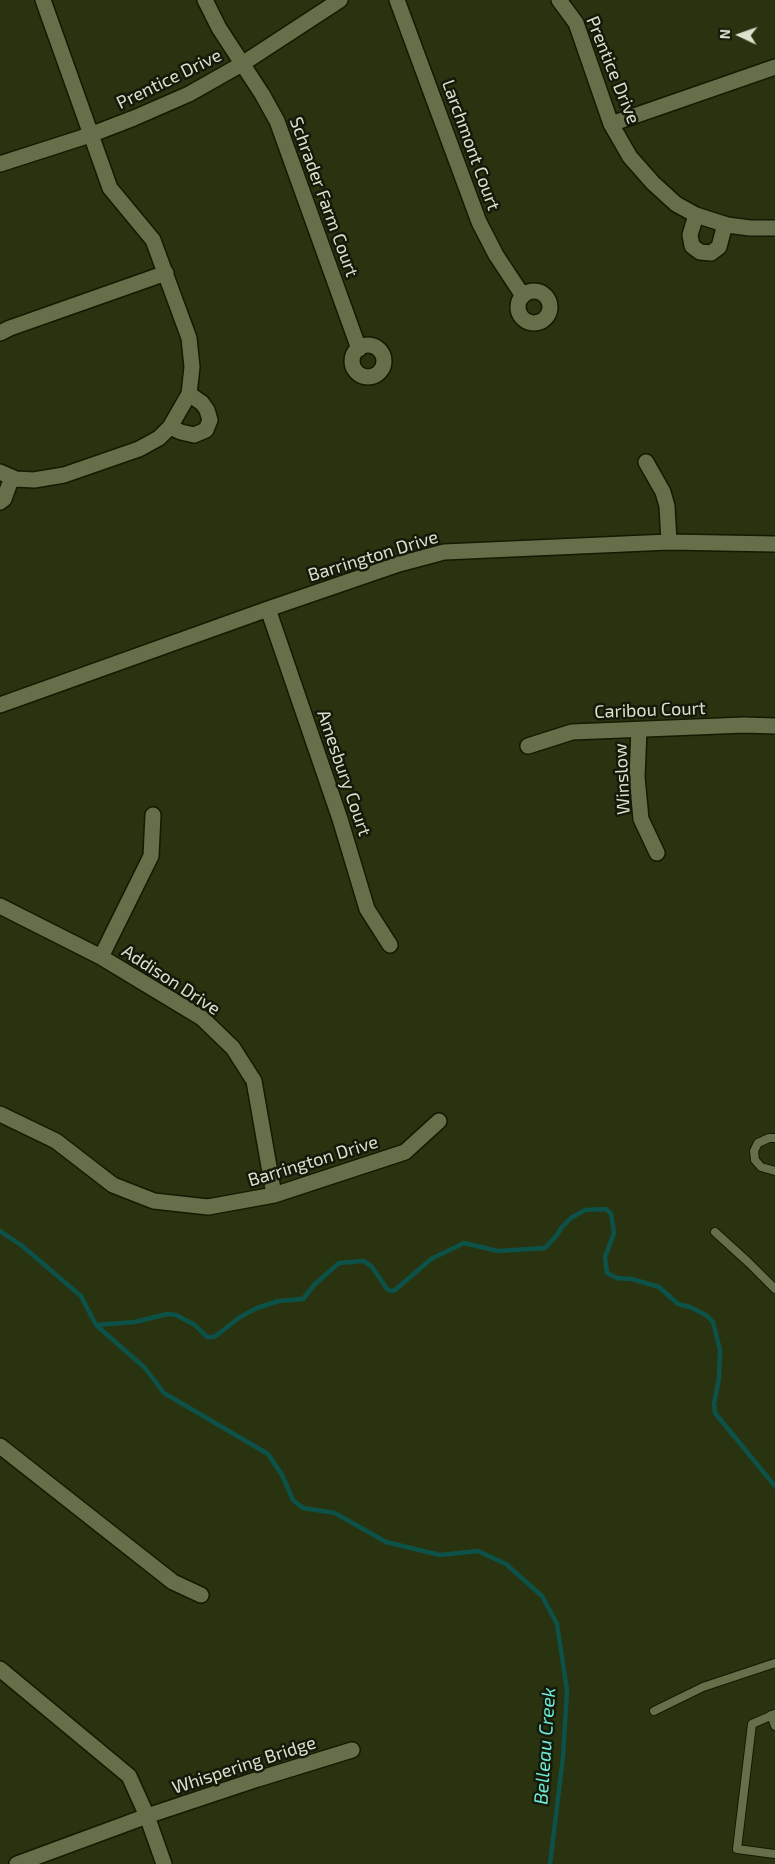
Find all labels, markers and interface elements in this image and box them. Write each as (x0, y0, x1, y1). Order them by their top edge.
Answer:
north arrow (715, 10, 765, 60)
street label: Prentice Drive (582, 13, 644, 127)
text: N (716, 29, 733, 40)
street label: Prentice Drive (113, 44, 225, 114)
street label: Larchmont Court (437, 77, 505, 213)
street label: Schrader Farm Court (285, 114, 363, 280)
street label: Barrington Drive (305, 526, 441, 586)
street label: Caribou Court (594, 697, 706, 723)
street label: Amesbury Court (312, 707, 376, 839)
street label: Winslow (609, 743, 635, 815)
street label: Addison Drive (118, 940, 224, 1020)
street label: Barrington Drive (245, 1131, 381, 1191)
water label: Belleau Creek (530, 1687, 560, 1805)
street label: Whispering Bridge (169, 1732, 319, 1798)

